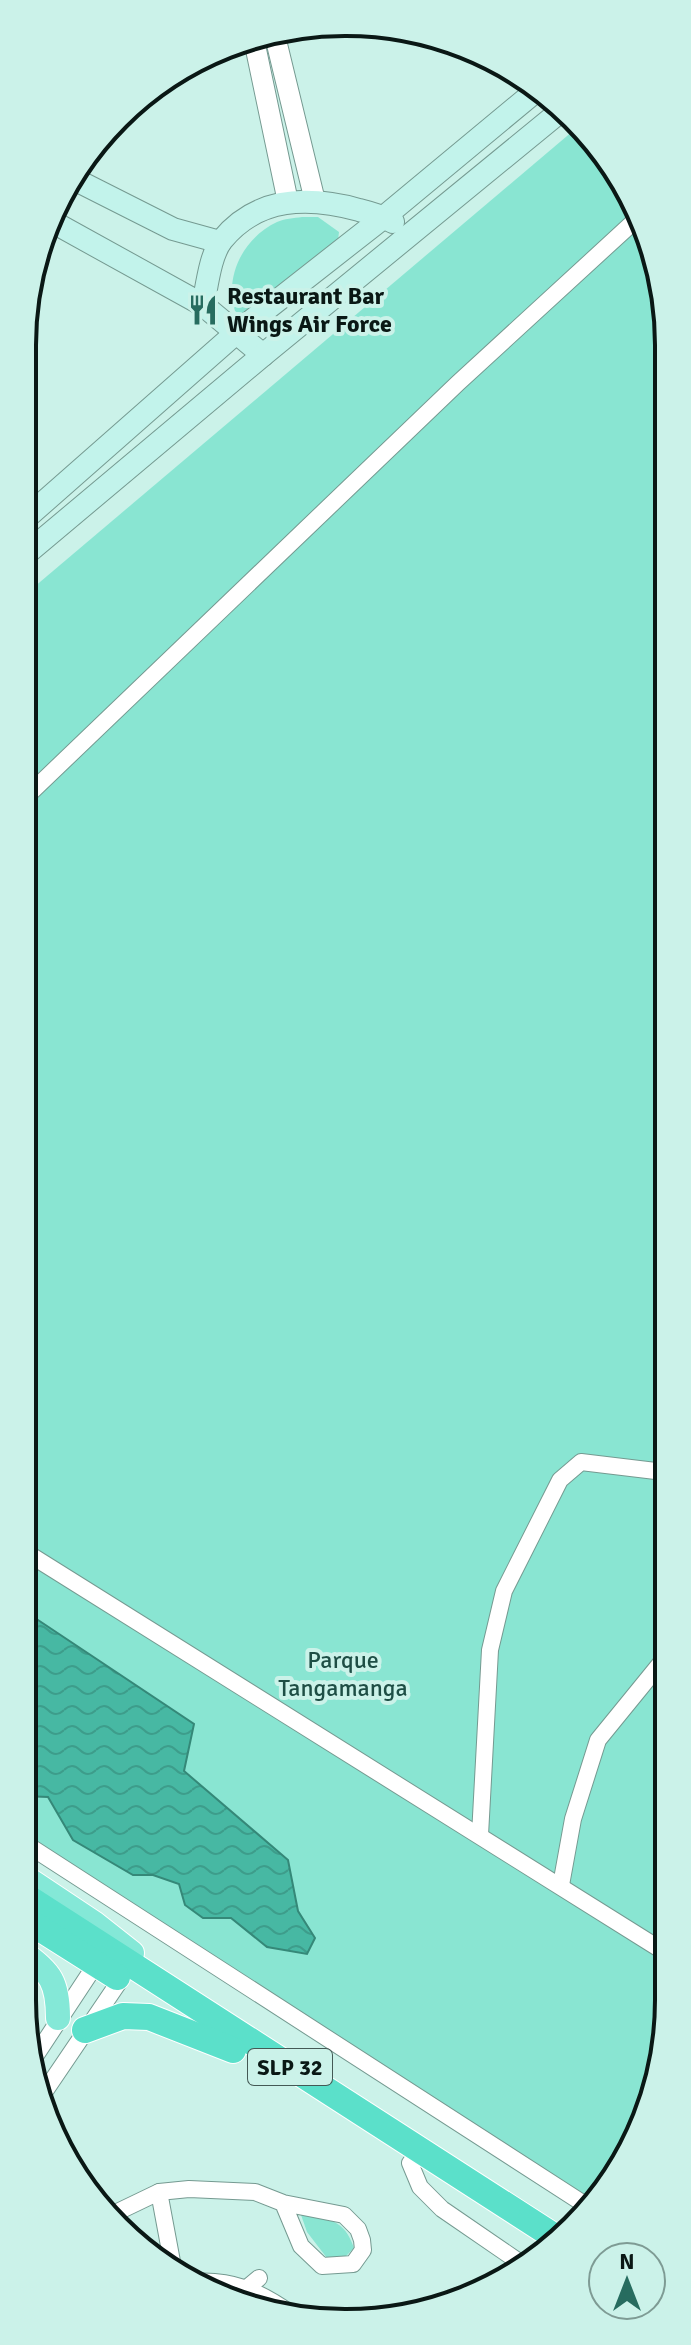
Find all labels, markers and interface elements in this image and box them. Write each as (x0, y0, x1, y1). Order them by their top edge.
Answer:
place label: Restaurant Bar Wings Air Force (227, 281, 392, 339)
restaurant icon: Restaurant Bar Wings Air Force (186, 293, 220, 327)
park label: Parque Tangamanga (278, 1645, 408, 1703)
road number: SLP 32 (248, 2049, 332, 2085)
north arrow (587, 2241, 667, 2321)
text: N (619, 2248, 635, 2275)

